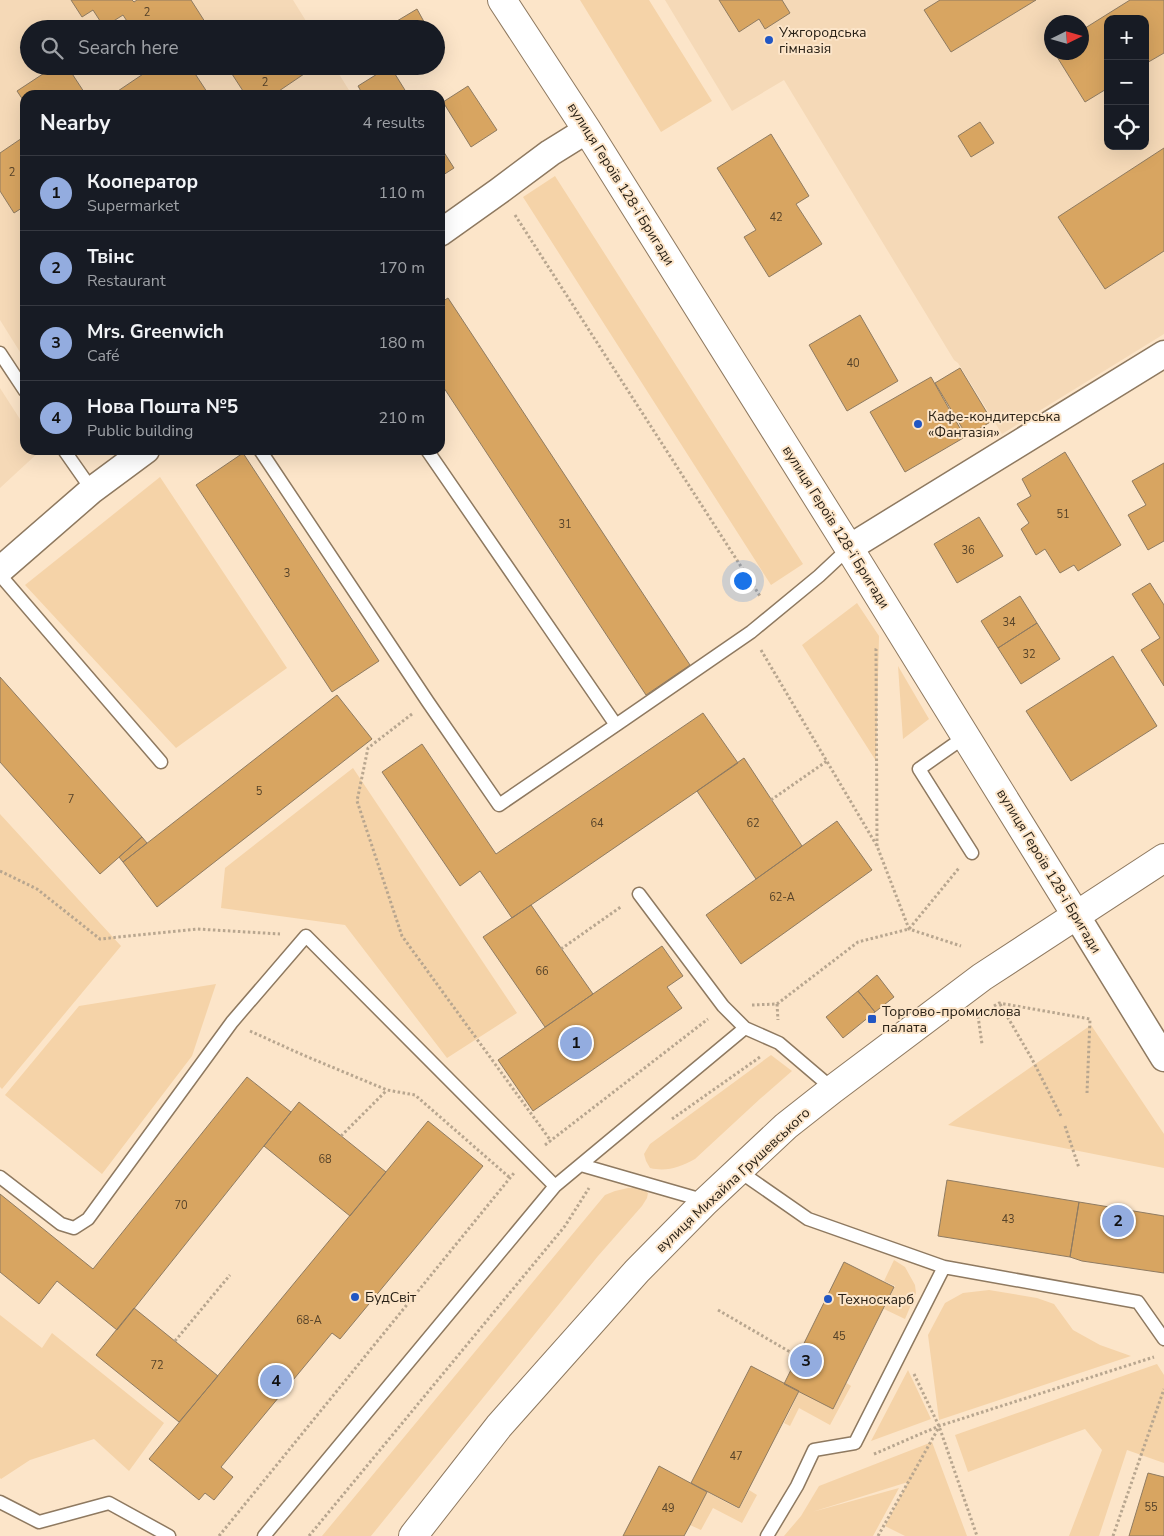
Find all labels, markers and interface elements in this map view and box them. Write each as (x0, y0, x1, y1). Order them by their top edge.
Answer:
house number: 2 (144, 5, 150, 20)
north arrow (1044, 15, 1089, 60)
map controls (1104, 15, 1149, 150)
button: + (1104, 15, 1149, 60)
search box (20, 20, 445, 75)
place label: Ужгородська гімназія (778, 23, 867, 58)
icon: search (38, 34, 66, 62)
marker: Ужгородська гімназія (763, 34, 775, 46)
text: Search here (78, 35, 179, 61)
button: − (1104, 60, 1149, 105)
house number: 2 (262, 75, 268, 90)
street label: вулиця Героїв 128-ї Бригади (563, 99, 679, 269)
button: locate (1104, 105, 1149, 150)
text: Nearby (40, 109, 110, 137)
text: 4 results (363, 112, 425, 134)
house number: 2 (9, 165, 15, 180)
text: Кооператор (87, 169, 198, 195)
text: 1 (51, 182, 61, 204)
text: 110 m (378, 182, 425, 204)
text: Supermarket (87, 195, 179, 217)
house number: 42 (769, 210, 783, 225)
text: Твінс (87, 244, 134, 270)
text: 2 (51, 257, 61, 279)
text: 170 m (378, 257, 425, 279)
text: Restaurant (87, 270, 166, 292)
text: Mrs. Greenwich (87, 319, 224, 345)
text: 3 (51, 332, 61, 354)
text: 180 m (378, 332, 425, 354)
text: Café (87, 345, 120, 367)
house number: 40 (846, 356, 860, 371)
text: Нова Пошта №5 (87, 394, 238, 420)
text: 4 (51, 407, 61, 429)
text: 210 m (378, 407, 425, 429)
place label: Кафе-кондитерська «Фантазія» (928, 407, 1060, 442)
marker: Кафе-кондитерська «Фантазія» (912, 418, 924, 430)
text: Public building (87, 420, 193, 442)
street label: вулиця Героїв 128-ї Бригади (778, 442, 894, 612)
house number: 51 (1056, 507, 1070, 522)
house number: 31 (558, 517, 572, 532)
house number: 36 (961, 543, 975, 558)
house number: 3 (284, 566, 290, 581)
your location (730, 568, 756, 594)
house number: 34 (1002, 615, 1016, 630)
house number: 32 (1022, 647, 1036, 662)
house number: 5 (256, 784, 263, 799)
street label: вулиця Героїв 128-ї Бригади (992, 785, 1106, 957)
house number: 7 (68, 792, 74, 807)
house number: 64 (590, 816, 604, 831)
house number: 62 (746, 816, 760, 831)
house number: 62-А (769, 890, 795, 905)
house number: 66 (535, 964, 549, 979)
place label: Торгово-промислова палата (882, 1002, 1021, 1037)
marker: Торгово-промислова палата (866, 1013, 878, 1025)
pin: 1 (560, 1024, 592, 1062)
street label: вулиця Михайла Грушевського (652, 1103, 814, 1257)
house number: 68 (318, 1152, 332, 1167)
house number: 70 (174, 1198, 188, 1213)
pin: 2 (1102, 1202, 1134, 1240)
house number: 43 (1001, 1212, 1015, 1227)
place label: БудСвiт (365, 1288, 417, 1307)
place label: Техноскарб (838, 1290, 914, 1309)
marker: БудСвiт (349, 1291, 361, 1303)
marker: Техноскарб (822, 1293, 834, 1305)
house number: 68-А (296, 1313, 322, 1328)
house number: 45 (832, 1329, 846, 1344)
pin: 3 (790, 1342, 822, 1380)
house number: 72 (150, 1358, 164, 1373)
pin: 4 (260, 1362, 292, 1400)
house number: 47 (729, 1449, 743, 1464)
house number: 55 (1144, 1500, 1158, 1515)
house number: 49 (661, 1501, 675, 1516)

